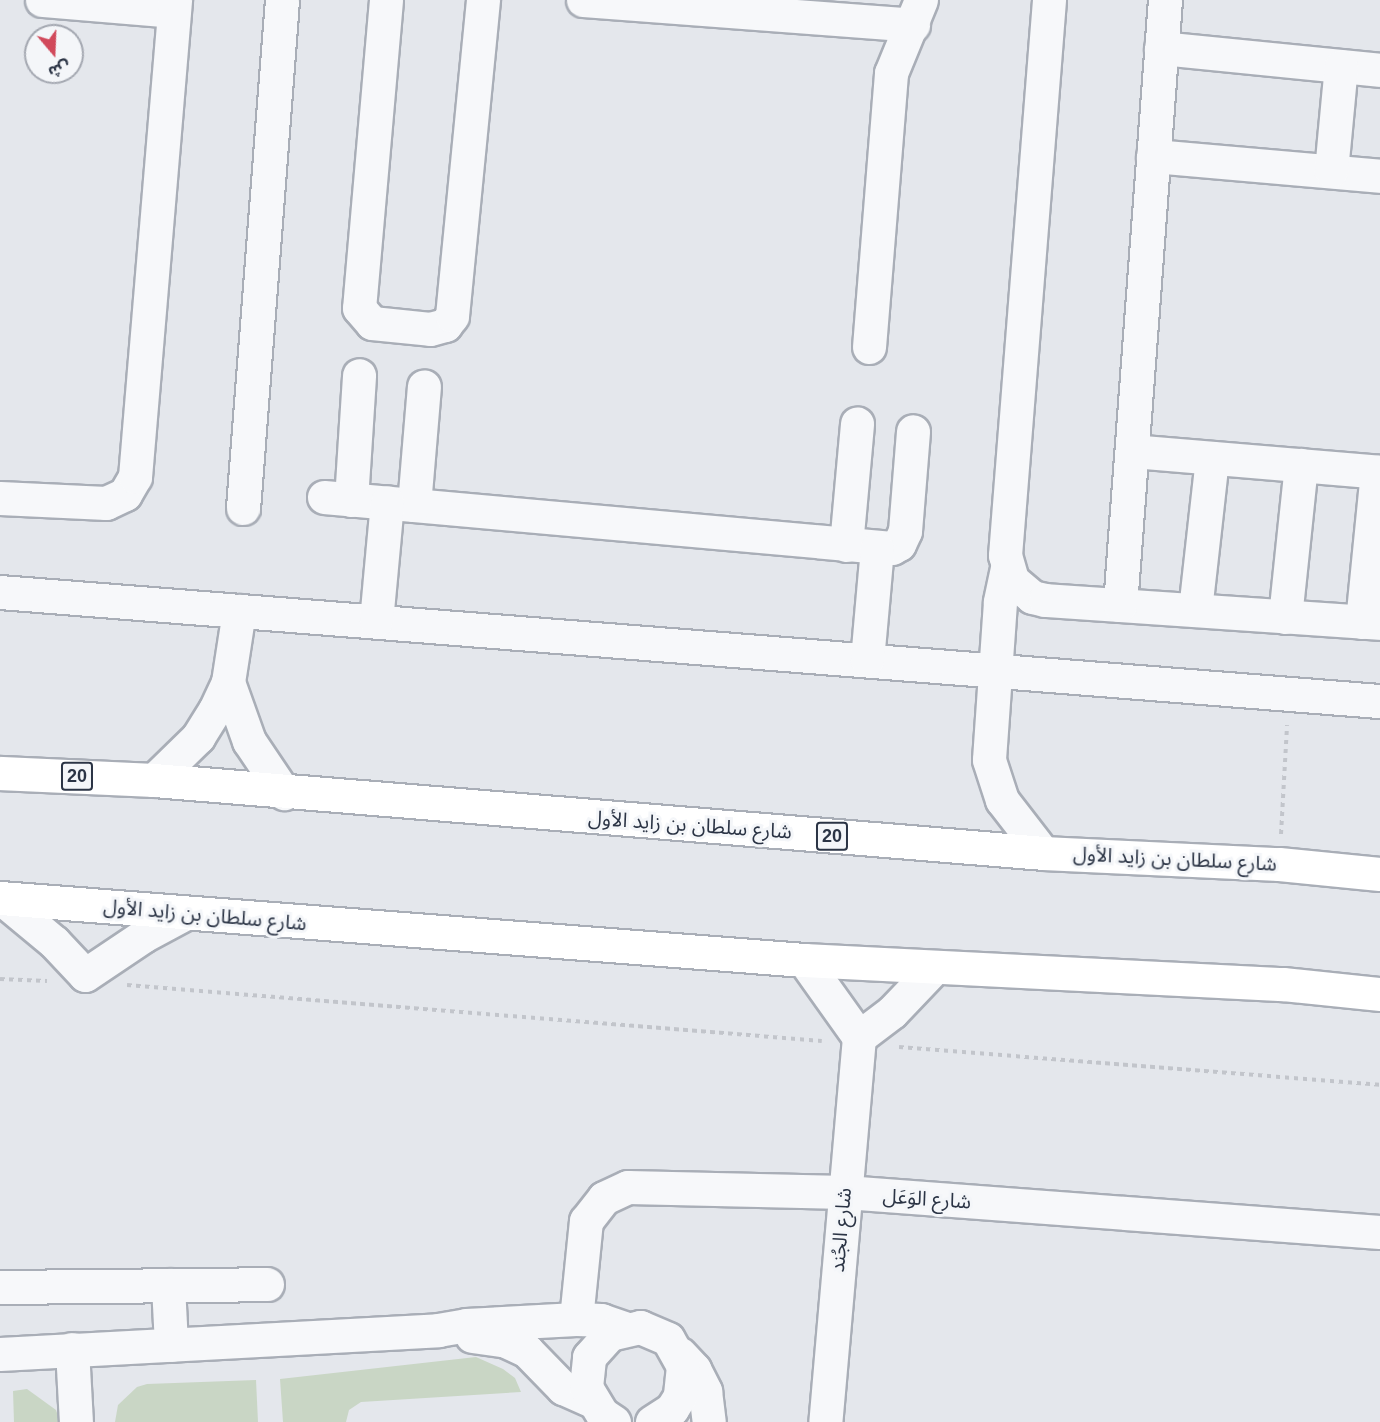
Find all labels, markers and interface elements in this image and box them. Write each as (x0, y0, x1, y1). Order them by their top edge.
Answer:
north arrow (24, 24, 84, 84)
text: ش (46, 58, 73, 81)
road number: 20 (60, 761, 94, 791)
street label: شارع سلطان بن زايد الأول (587, 806, 793, 844)
road number: 20 (816, 821, 848, 851)
street label: شارع سلطان بن زايد الأول (1072, 842, 1278, 876)
street label: شارع سلطان بن زايد الأول (102, 894, 308, 936)
street label: شارع الوَعَل (882, 1184, 972, 1214)
street label: شارع الجُند (825, 1187, 857, 1273)

